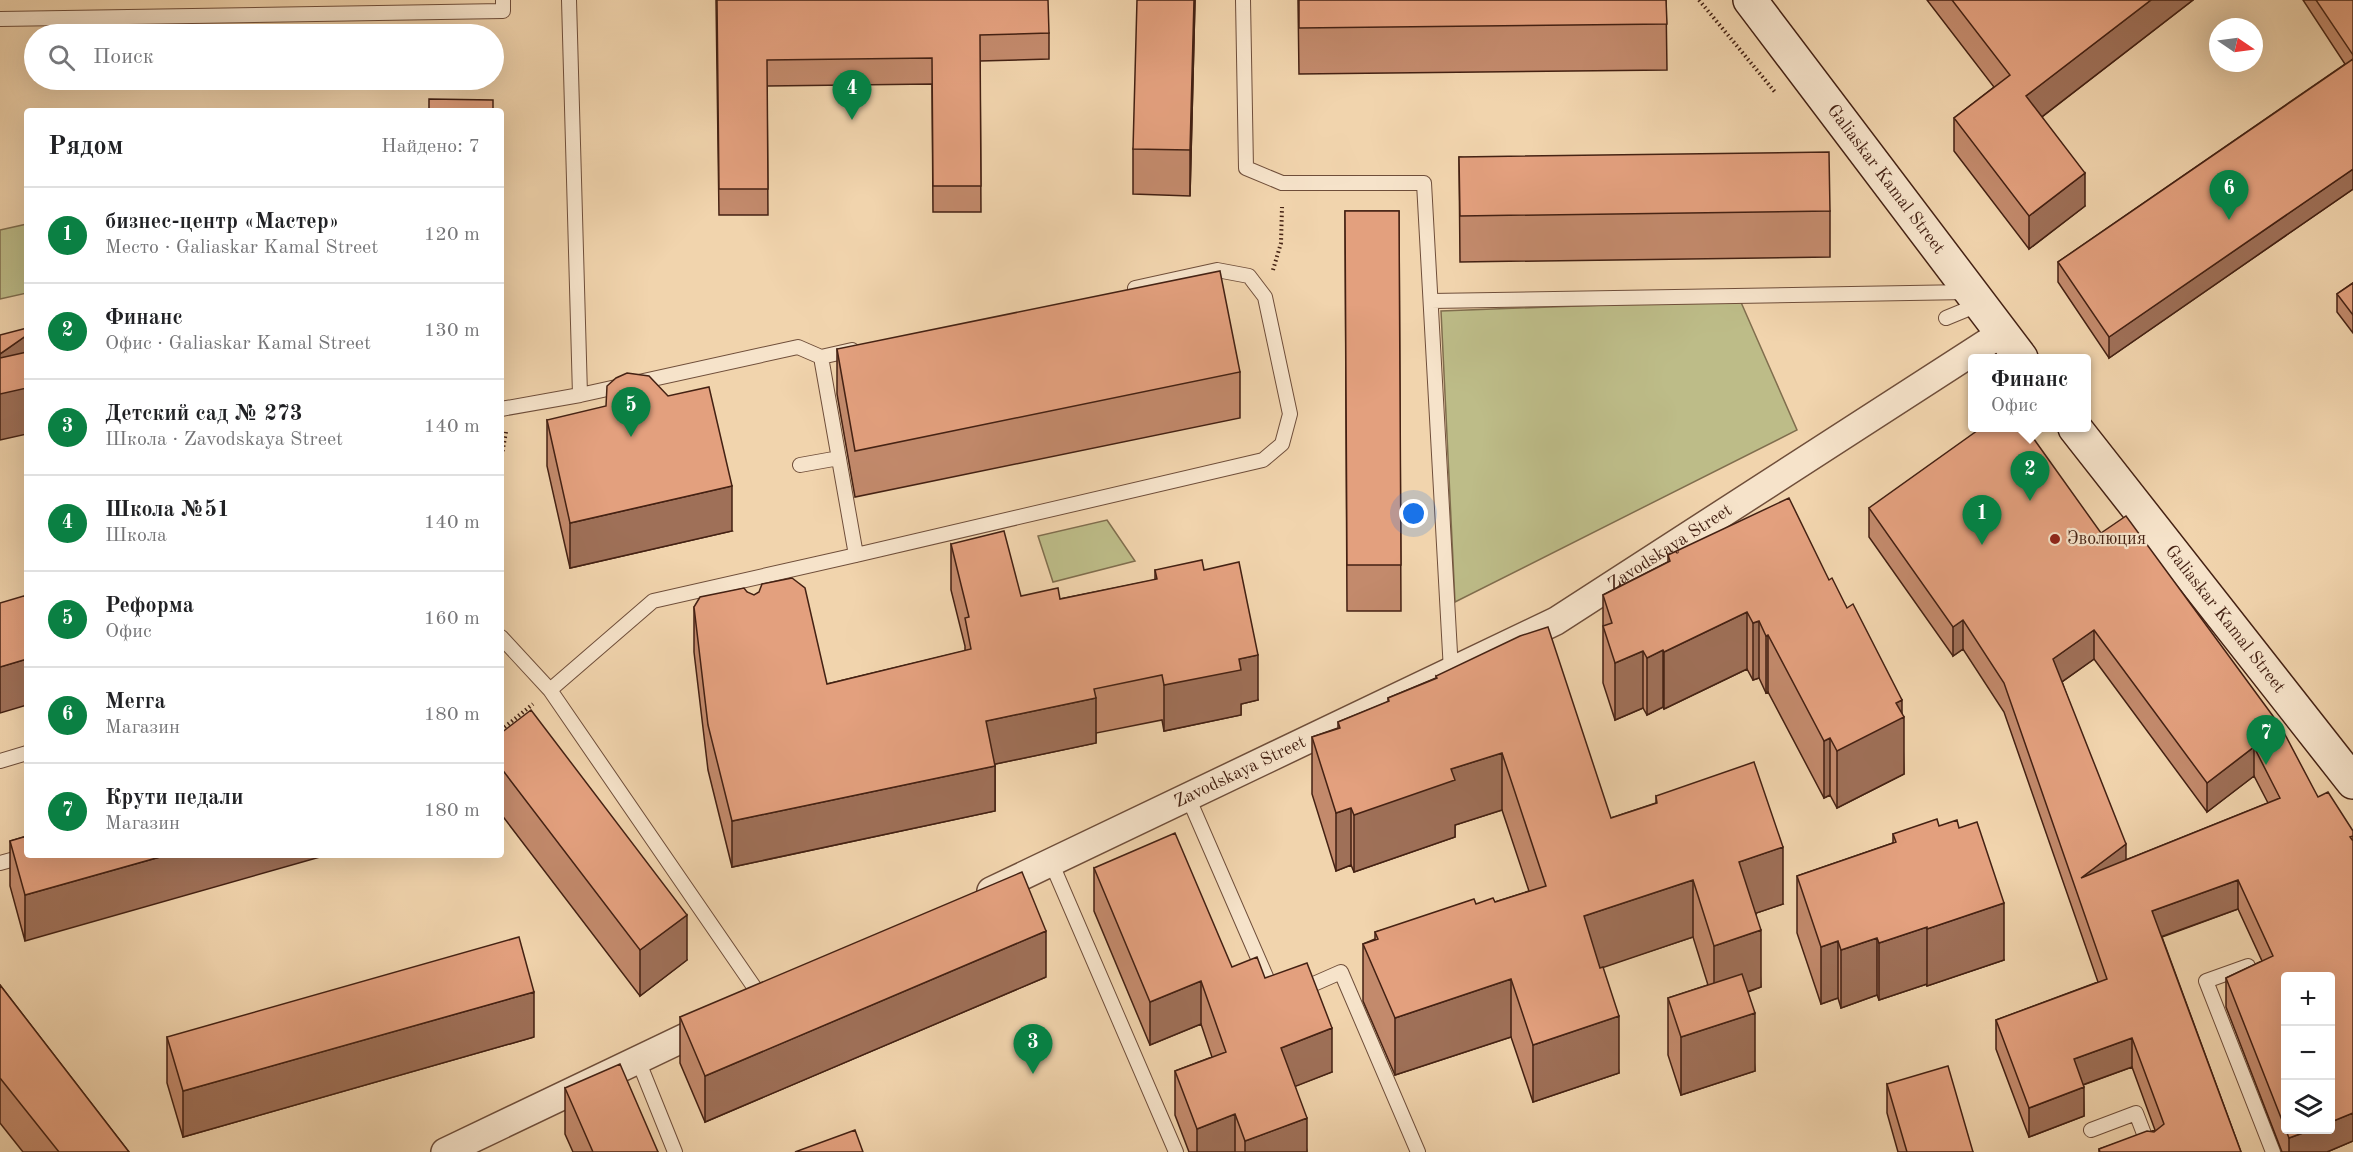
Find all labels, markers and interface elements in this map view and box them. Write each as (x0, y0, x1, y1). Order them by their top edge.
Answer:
north arrow (2209, 18, 2263, 72)
search box (24, 24, 504, 90)
icon: search (45, 41, 78, 74)
text: Поиск (93, 46, 154, 68)
pin: 4 (832, 70, 872, 120)
street label: Galiaskar Kamal Street (1824, 101, 1948, 258)
text: Рядом (48, 134, 123, 160)
text: Найдено: 7 (381, 137, 480, 157)
pin: 6 (2210, 170, 2248, 220)
text: бизнес-центр «Мастер» (105, 211, 339, 233)
text: 1 (62, 225, 73, 245)
text: 120 m (424, 225, 480, 245)
text: Место · Galiaskar Kamal Street (105, 238, 378, 258)
text: Финанс (105, 307, 183, 329)
text: 2 (62, 321, 73, 341)
text: 130 m (424, 321, 480, 341)
text: Офис · Galiaskar Kamal Street (105, 334, 371, 354)
popup (1968, 354, 2091, 432)
text: Финанс (1991, 369, 2068, 391)
pin: 5 (612, 388, 650, 437)
text: Офис (1991, 396, 2037, 416)
text: Детский сад № 273 (105, 403, 302, 425)
text: 3 (62, 417, 73, 437)
text: 140 m (424, 417, 480, 437)
text: Школа · Zavodskaya Street (105, 430, 343, 450)
pin: 2 (2010, 452, 2050, 501)
pin: 1 (1962, 496, 2002, 545)
text: Школа №51 (105, 499, 230, 521)
your location (1399, 499, 1428, 528)
street label: Zavodskaya Street (1605, 501, 1735, 594)
text: 4 (62, 513, 73, 533)
text: 140 m (424, 513, 480, 533)
text: Школа (105, 526, 167, 546)
place label: Эволюция (2067, 530, 2146, 548)
marker: Эволюция (2048, 532, 2062, 546)
street label: Galiaskar Kamal Street (2162, 542, 2289, 696)
text: Реформа (105, 595, 194, 617)
text: 5 (62, 609, 73, 629)
text: 160 m (424, 609, 480, 629)
text: Офис (105, 622, 152, 642)
text: Мегга (105, 691, 166, 713)
text: 6 (62, 705, 73, 725)
text: 180 m (424, 705, 480, 725)
pin: 7 (2246, 716, 2286, 765)
text: Магазин (105, 718, 180, 738)
street label: Zavodskaya Street (1171, 733, 1309, 811)
text: Крути педали (105, 787, 244, 809)
text: 7 (62, 801, 73, 821)
text: 180 m (424, 801, 480, 821)
text: Магазин (105, 814, 180, 834)
map controls (2281, 972, 2335, 1134)
button: + (2281, 972, 2335, 1026)
pin: 3 (1014, 1024, 1052, 1074)
button: − (2281, 1026, 2335, 1080)
button: layers (2281, 1080, 2335, 1134)

